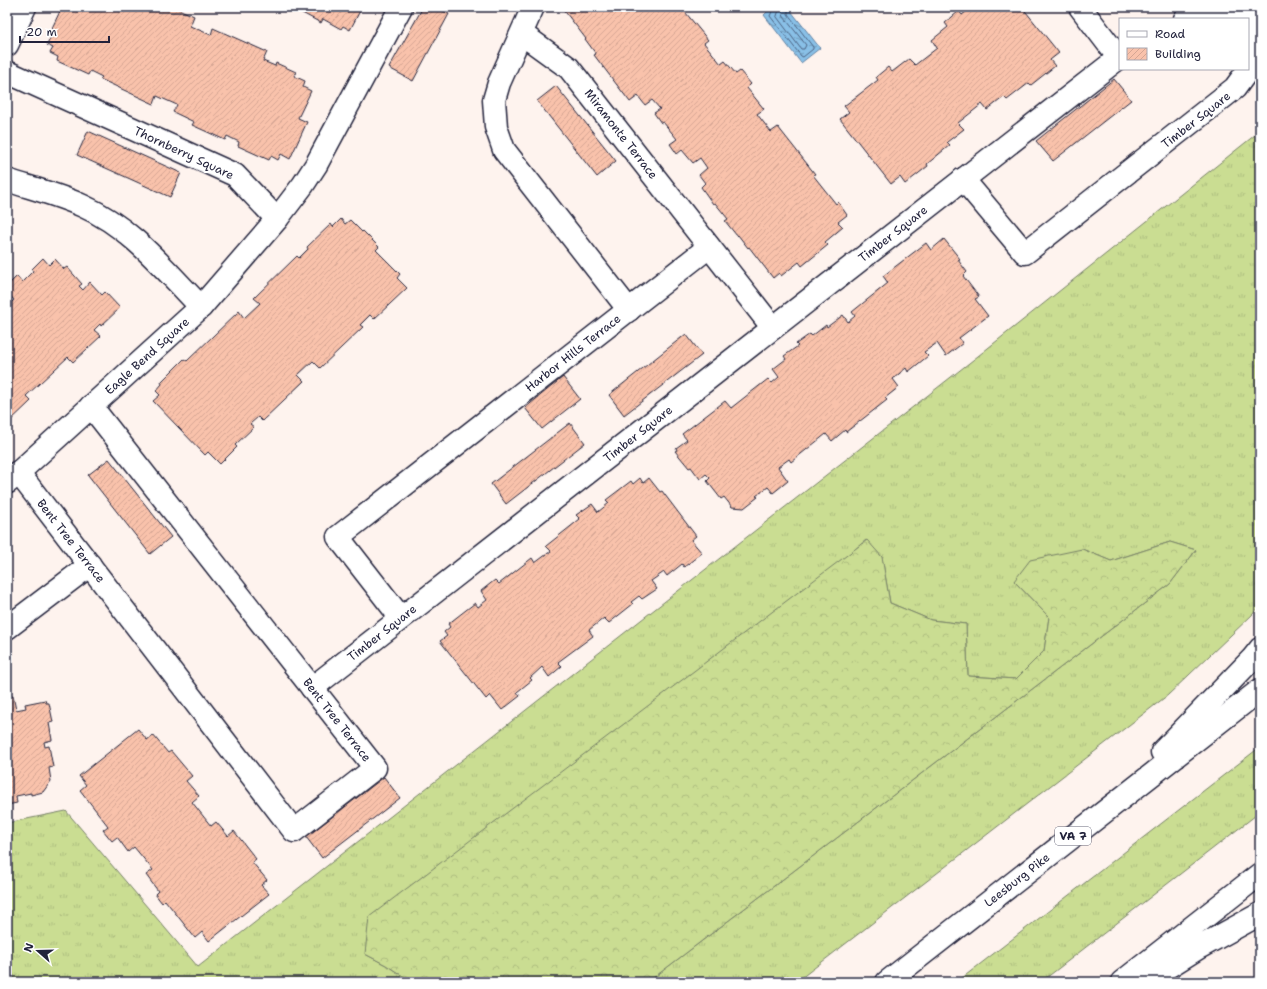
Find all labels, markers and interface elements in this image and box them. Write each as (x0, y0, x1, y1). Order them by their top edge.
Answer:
scale bar (20, 18, 109, 44)
legend (1119, 18, 1249, 70)
text: 20 m (26, 24, 57, 40)
text: Road (1155, 26, 1186, 42)
text: Building (1155, 46, 1201, 62)
street label: Miramonte Terrace (581, 86, 661, 183)
street label: Timber Square (1158, 88, 1234, 152)
street label: Thornberry Square (131, 123, 237, 183)
street label: Timber Square (855, 202, 931, 266)
street label: Harbor Hills Terrace (522, 311, 624, 395)
street label: Eagle Bend Square (101, 314, 193, 398)
street label: Timber Square (600, 402, 676, 466)
street label: Bent Tree Terrace (33, 496, 109, 586)
street label: Timber Square (344, 601, 420, 665)
street label: Bent Tree Terrace (299, 675, 375, 765)
road number: VA 7 (1055, 827, 1091, 845)
street label: Leesburg Pike (981, 849, 1053, 911)
north arrow (18, 931, 58, 971)
text: N (21, 941, 38, 954)

